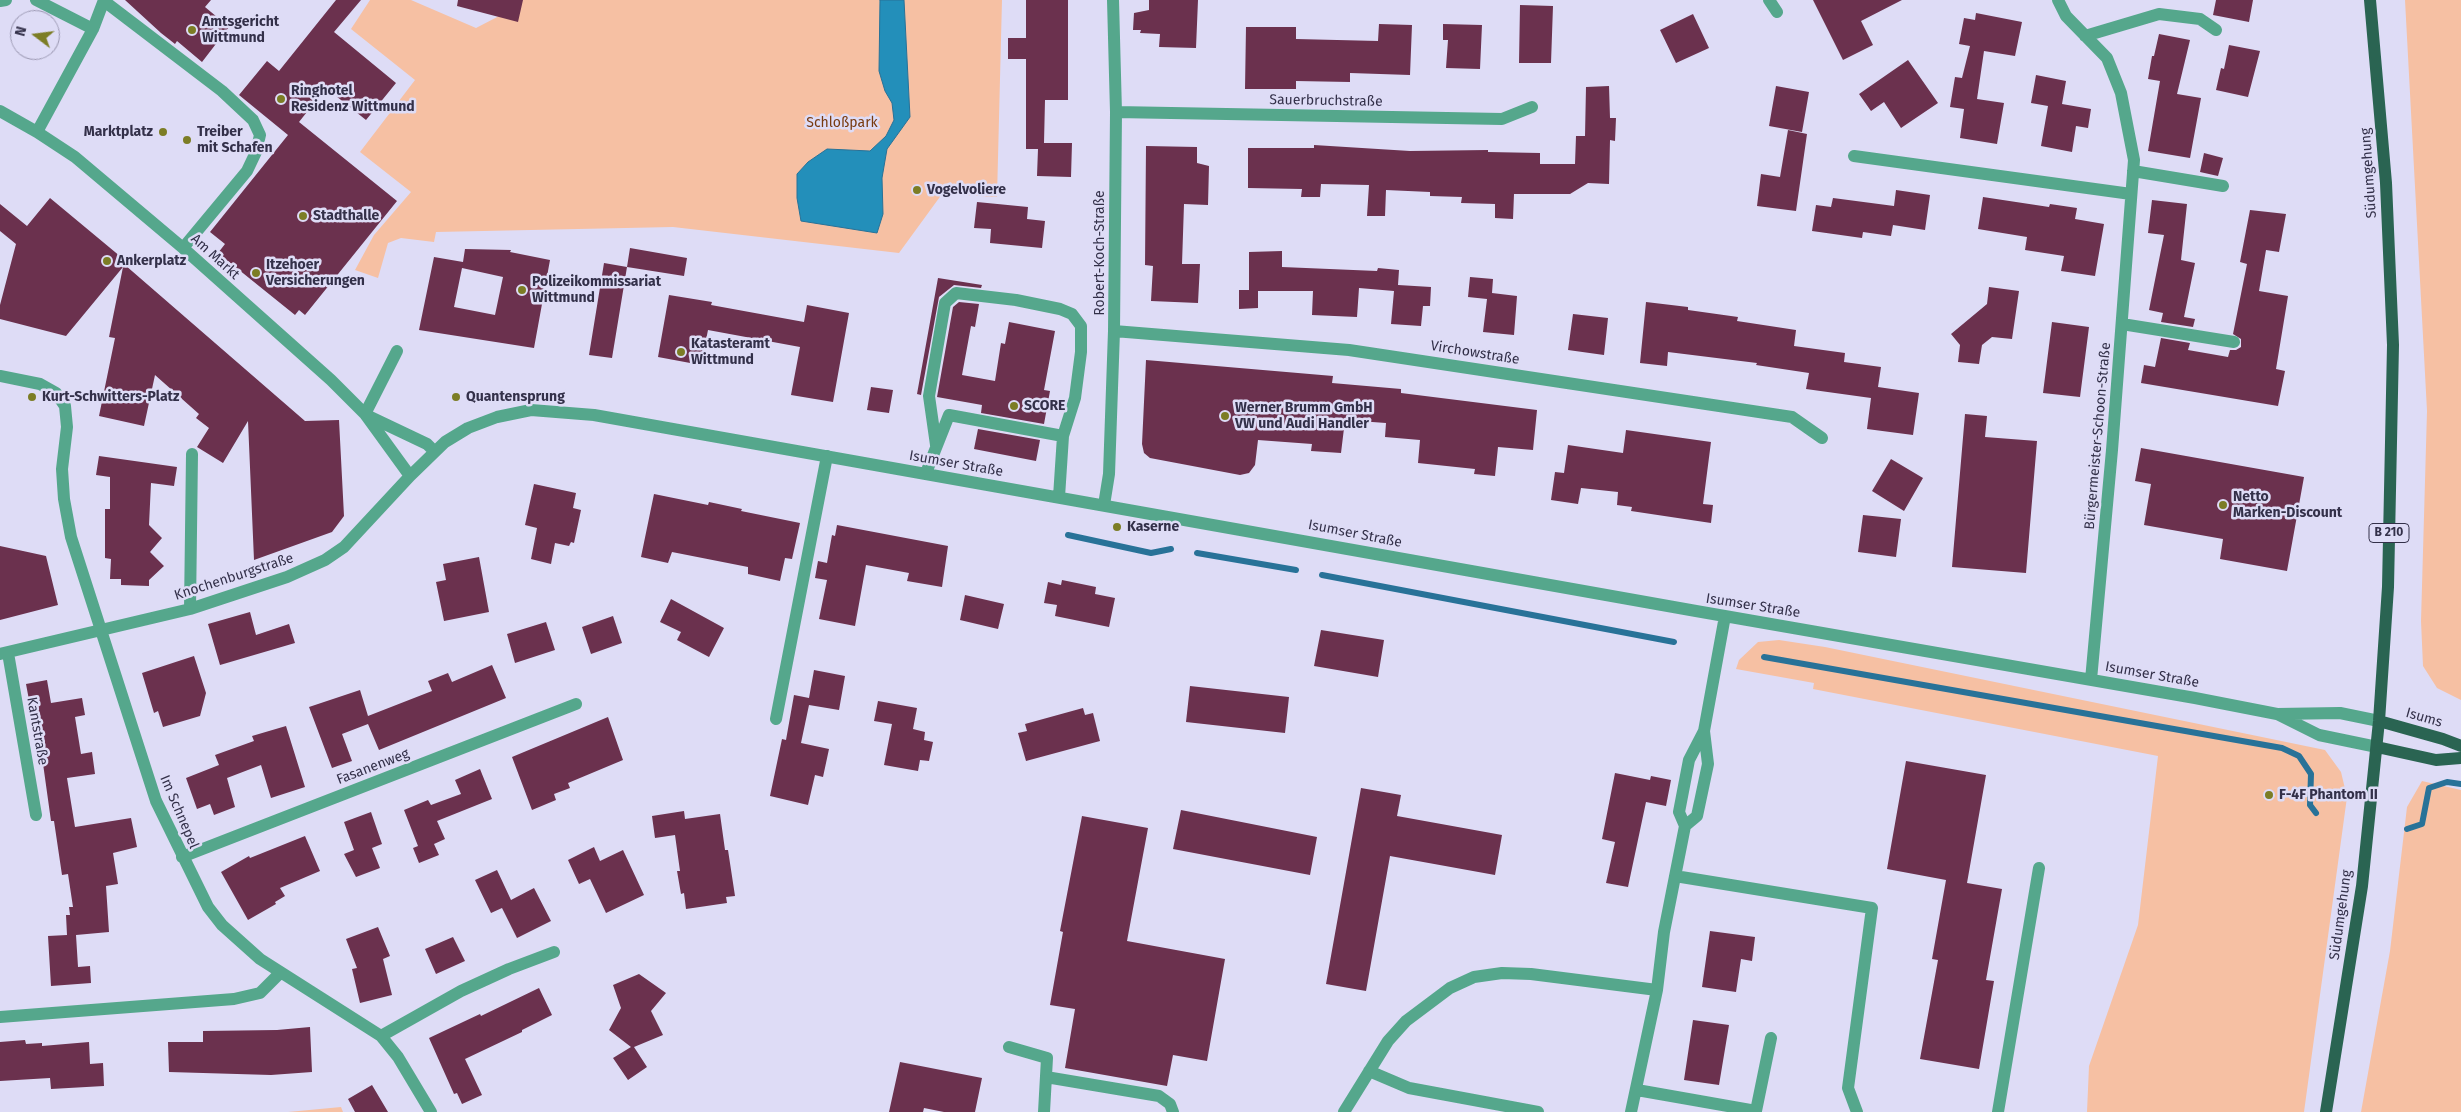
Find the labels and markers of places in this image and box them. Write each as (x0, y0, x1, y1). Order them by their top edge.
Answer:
place label: Amtsgericht Wittmund (202, 14, 279, 46)
marker: Amtsgericht Wittmund (186, 24, 198, 36)
place label: Ringhotel Residenz Wittmund (291, 83, 415, 115)
marker: Ringhotel Residenz Wittmund (275, 93, 287, 105)
place label: Marktplatz (84, 124, 153, 140)
place label: Treiber mit Schafen (197, 124, 273, 156)
marker: Marktplatz (157, 126, 169, 138)
marker: Treiber mit Schafen (181, 134, 193, 146)
place label: Vogelvoliere (927, 182, 1006, 198)
marker: Vogelvoliere (911, 184, 923, 196)
place label: Stadthalle (313, 208, 379, 224)
marker: Stadthalle (297, 210, 309, 222)
place label: Ankerplatz (117, 253, 186, 269)
marker: Ankerplatz (101, 255, 113, 267)
place label: Itzehoer Versicherungen (266, 257, 365, 290)
marker: Itzehoer Versicherungen (250, 267, 262, 279)
place label: Polizeikommissariat Wittmund (532, 274, 661, 306)
marker: Polizeikommissariat Wittmund (516, 284, 528, 296)
place label: Katasteramt Wittmund (691, 336, 770, 368)
marker: Katasteramt Wittmund (675, 346, 687, 358)
place label: Kurt-Schwitters-Platz (42, 389, 179, 405)
place label: Quantensprung (466, 389, 565, 405)
marker: Kurt-Schwitters-Platz (26, 391, 38, 403)
marker: Quantensprung (450, 391, 462, 403)
place label: SCORE (1024, 398, 1065, 414)
marker: SCORE (1008, 400, 1020, 412)
place label: Werner Brumm GmbH VW und Audi Handler (1235, 400, 1373, 432)
marker: Werner Brumm GmbH VW und Audi Handler (1219, 410, 1231, 422)
place label: Netto Marken-Discount (2233, 489, 2342, 522)
marker: Netto Marken-Discount (2217, 499, 2229, 511)
place label: Kaserne (1127, 519, 1179, 535)
marker: Kaserne (1111, 521, 1123, 533)
place label: F-4F Phantom II (2279, 787, 2378, 803)
marker: F-4F Phantom II (2263, 789, 2275, 801)

